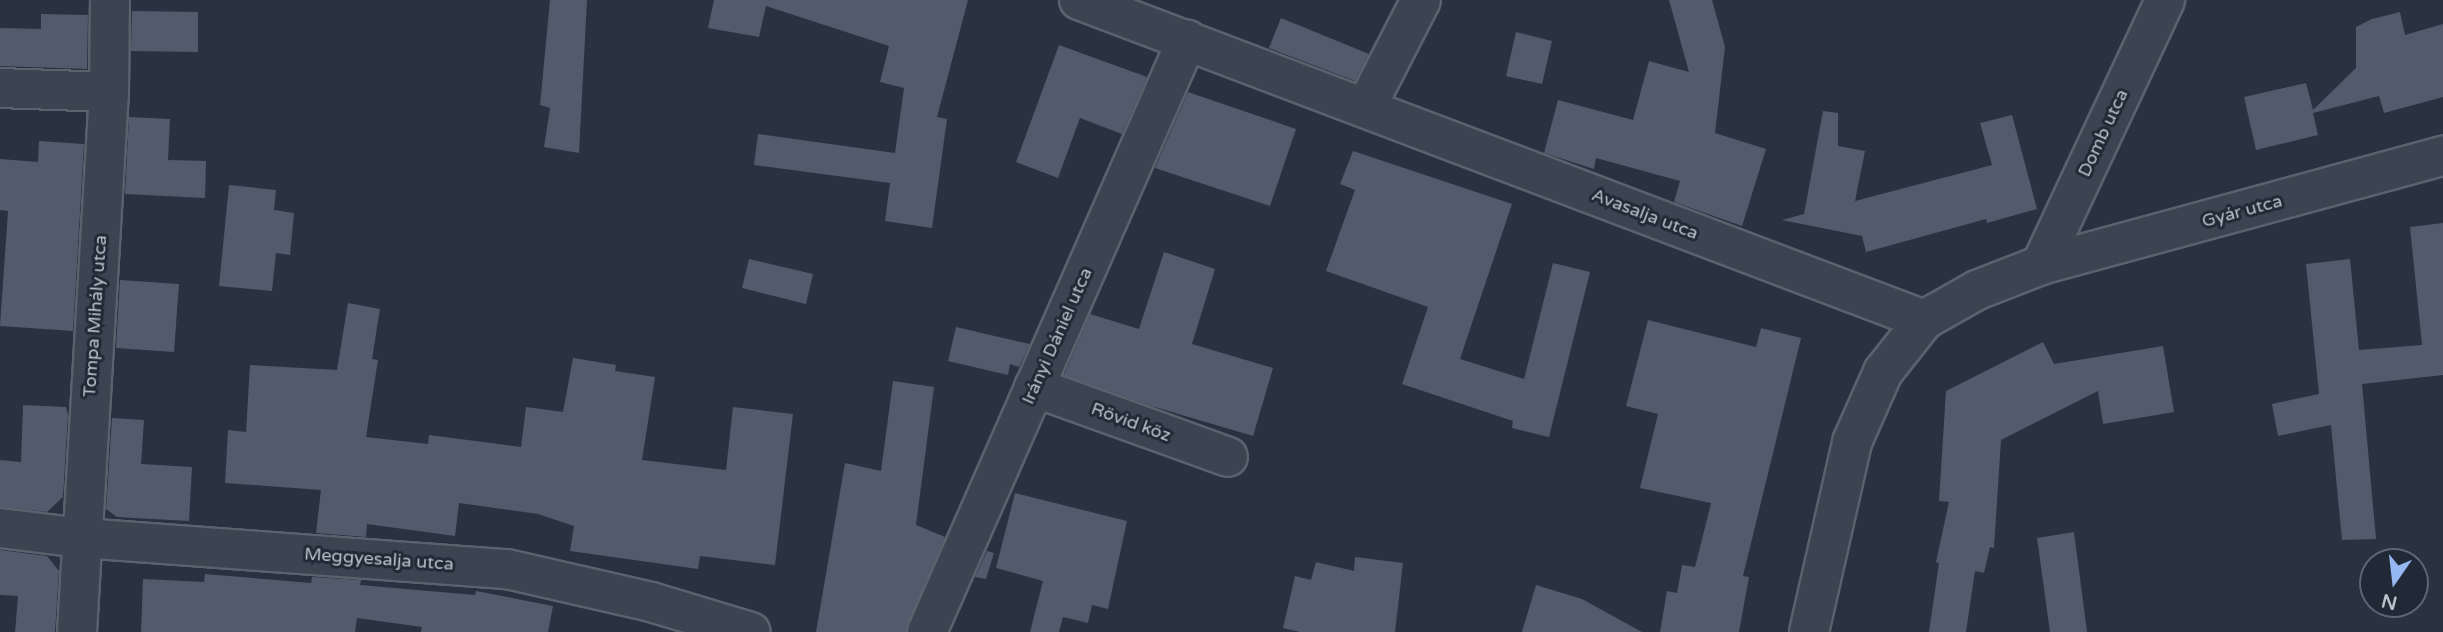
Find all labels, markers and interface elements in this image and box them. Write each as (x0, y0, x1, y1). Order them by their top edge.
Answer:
street label: Domb utca (2073, 86, 2133, 180)
street label: Avasalja utca (1589, 184, 1701, 244)
street label: Gyár utca (2199, 190, 2285, 232)
street label: Tompa Mihály utca (79, 234, 111, 398)
street label: Irányi Dániel utca (1017, 264, 1097, 408)
street label: Rövid köz (1088, 398, 1174, 446)
street label: Meggyesalja utca (304, 543, 454, 575)
north arrow (2359, 548, 2429, 618)
text: N (2379, 589, 2399, 614)

